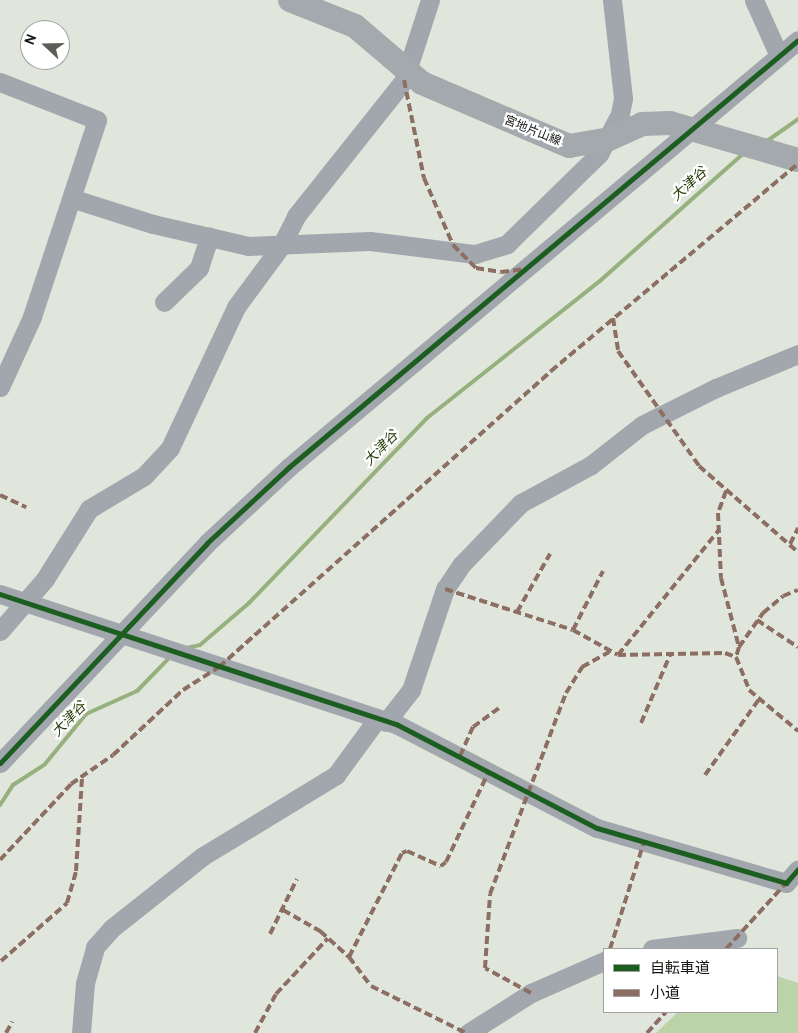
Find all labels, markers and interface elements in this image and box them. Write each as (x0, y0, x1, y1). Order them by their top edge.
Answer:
north arrow (20, 20, 70, 70)
text: N (22, 32, 41, 48)
street label: 宮地片山線 (501, 114, 563, 150)
water label: 大津谷 (669, 165, 711, 205)
water label: 大津谷 (361, 428, 403, 470)
water label: 大津谷 (49, 699, 91, 741)
legend (603, 948, 778, 1013)
text: 自転車道 (650, 960, 710, 979)
text: 小道 (650, 985, 680, 1004)

